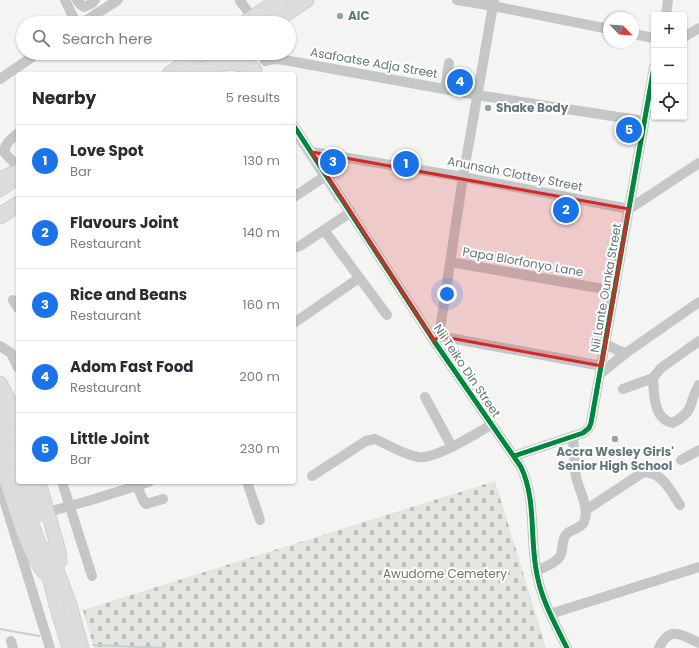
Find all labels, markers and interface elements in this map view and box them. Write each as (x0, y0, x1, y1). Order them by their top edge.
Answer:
place label: AIC (348, 7, 370, 24)
marker: AIC (335, 11, 345, 21)
north arrow (603, 12, 639, 48)
map controls (651, 12, 687, 120)
button: + (651, 12, 687, 48)
search box (16, 16, 296, 60)
icon: search (30, 27, 52, 49)
text: Search here (62, 28, 152, 49)
street label: Asafoatse Adja Street (309, 43, 439, 82)
button: − (651, 48, 687, 84)
pin: 4 (447, 67, 473, 97)
button: locate (651, 84, 687, 120)
text: Nearby (32, 86, 96, 110)
text: 5 results (226, 88, 280, 107)
place label: Shake Body (496, 99, 569, 116)
marker: Shake Body (483, 103, 493, 113)
pin: 5 (616, 115, 642, 145)
text: Love Spot (70, 140, 144, 161)
pin: 3 (320, 147, 346, 177)
pin: 1 (393, 149, 419, 179)
text: 1 (43, 151, 47, 170)
text: 130 m (243, 151, 280, 170)
street label: Anunsah Clottey Street (446, 152, 584, 195)
text: Bar (70, 162, 92, 181)
pin: 2 (553, 195, 579, 225)
text: Flavours Joint (70, 212, 179, 233)
street label: Nii Lante Ounka Street (586, 222, 625, 354)
text: 2 (41, 223, 49, 242)
text: 140 m (243, 223, 280, 242)
text: Restaurant (70, 234, 141, 253)
street label: Papa Blorfonyo Lane (461, 243, 585, 280)
text: Rice and Beans (70, 284, 187, 305)
your location (437, 284, 457, 304)
text: 3 (41, 295, 49, 314)
text: 160 m (243, 295, 280, 314)
text: Restaurant (70, 306, 141, 325)
street label: Nii Teiko Din Street (430, 321, 505, 421)
text: Adom Fast Food (70, 356, 193, 377)
text: 4 (41, 367, 49, 386)
text: 200 m (239, 367, 280, 386)
text: Restaurant (70, 378, 141, 397)
text: Little Joint (70, 428, 149, 449)
marker: Accra Wesley Girls' Senior High School (610, 434, 620, 444)
text: 5 (41, 439, 49, 458)
text: 230 m (240, 439, 280, 458)
place label: Accra Wesley Girls' Senior High School (556, 443, 674, 474)
text: Bar (70, 450, 92, 469)
park label: Awudome Cemetery (383, 565, 507, 582)

